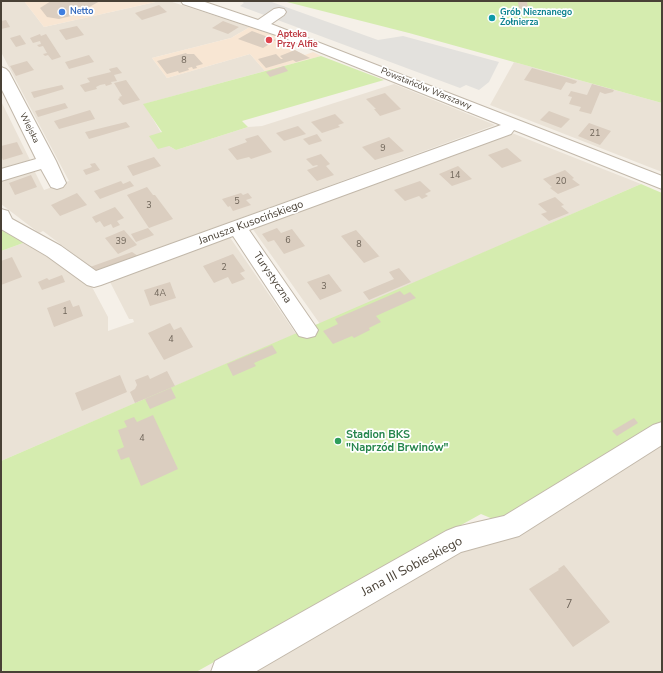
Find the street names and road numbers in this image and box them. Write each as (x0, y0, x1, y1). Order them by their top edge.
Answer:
street label: Powstańców Warszawy (379, 66, 473, 112)
street label: Wiejska (17, 111, 41, 145)
street label: Janusza Kusocińskiego (197, 198, 305, 248)
street label: Turystyczna (250, 250, 294, 306)
street label: Jana III Sobieskiego (359, 534, 465, 600)

